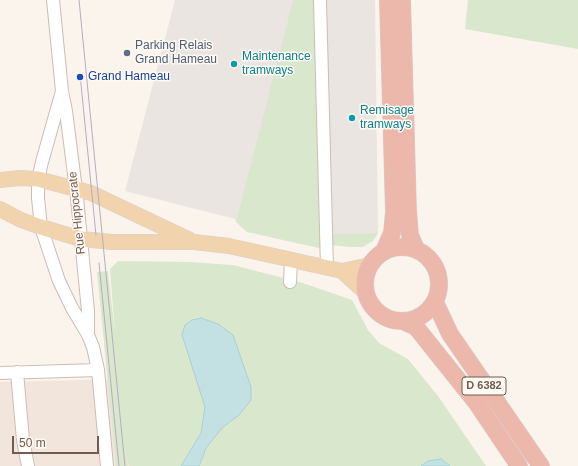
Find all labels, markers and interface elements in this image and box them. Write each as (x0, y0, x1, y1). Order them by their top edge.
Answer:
place label: Parking Relais Grand Hameau (135, 39, 217, 67)
marker: Parking Relais Grand Hameau (122, 48, 132, 58)
place label: Maintenance tramways (242, 50, 311, 78)
marker: Maintenance tramways (229, 59, 239, 69)
place label: Grand Hameau (88, 70, 170, 84)
marker: Grand Hameau (75, 72, 85, 82)
place label: Remisage tramways (360, 104, 414, 132)
marker: Remisage tramways (347, 113, 357, 123)
street label: Rue Hippocrate (65, 171, 89, 255)
road number: D 6382 (462, 377, 506, 395)
scale bar (14, 428, 101, 454)
text: 50 m (19, 436, 46, 450)

